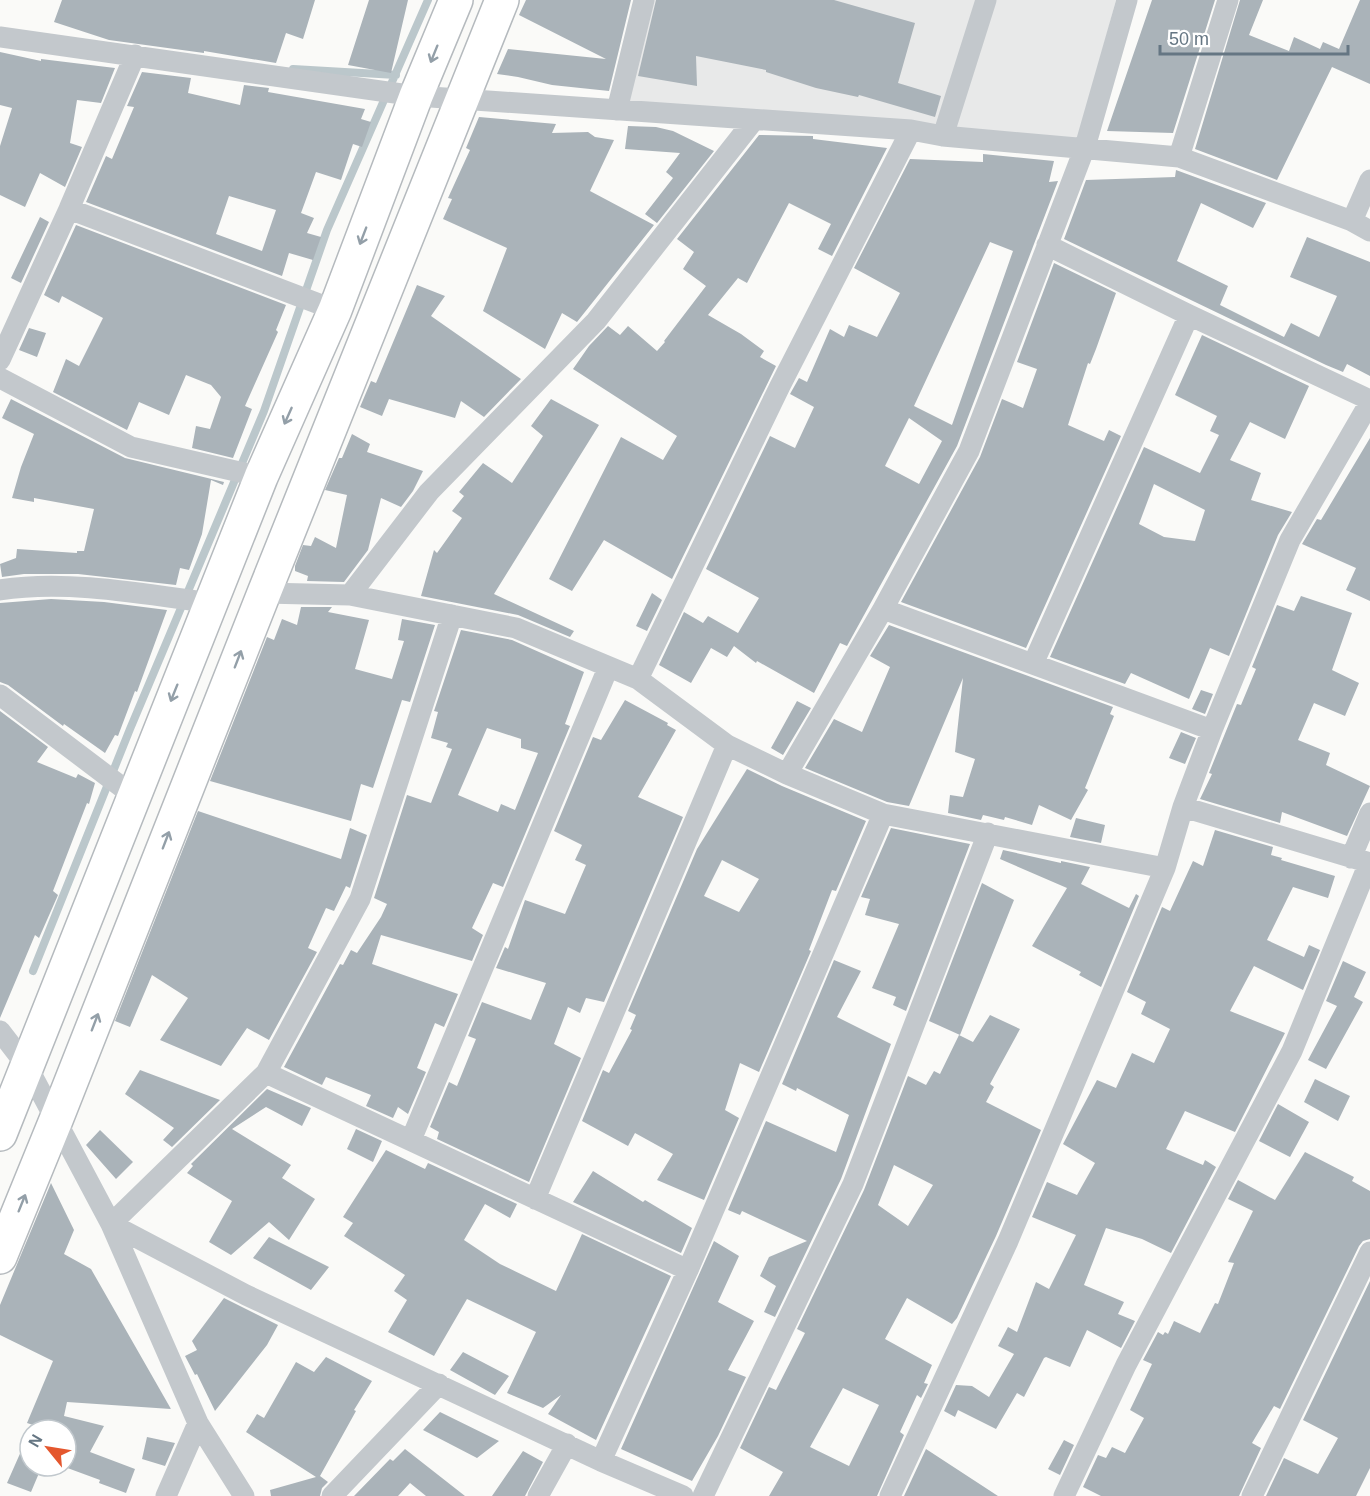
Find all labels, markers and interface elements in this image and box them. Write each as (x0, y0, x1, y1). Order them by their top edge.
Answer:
scale bar (1160, 18, 1348, 56)
text: 50 m (1169, 29, 1209, 49)
one-way arrow (428, 44, 439, 63)
one-way arrow (357, 226, 368, 245)
one-way arrow (282, 406, 293, 424)
one-way arrow (233, 650, 244, 669)
one-way arrow (168, 684, 179, 702)
one-way arrow (161, 832, 172, 850)
one-way arrow (90, 1013, 101, 1032)
one-way arrow (17, 1194, 28, 1212)
north arrow (18, 1418, 78, 1478)
text: N (25, 1431, 46, 1450)

